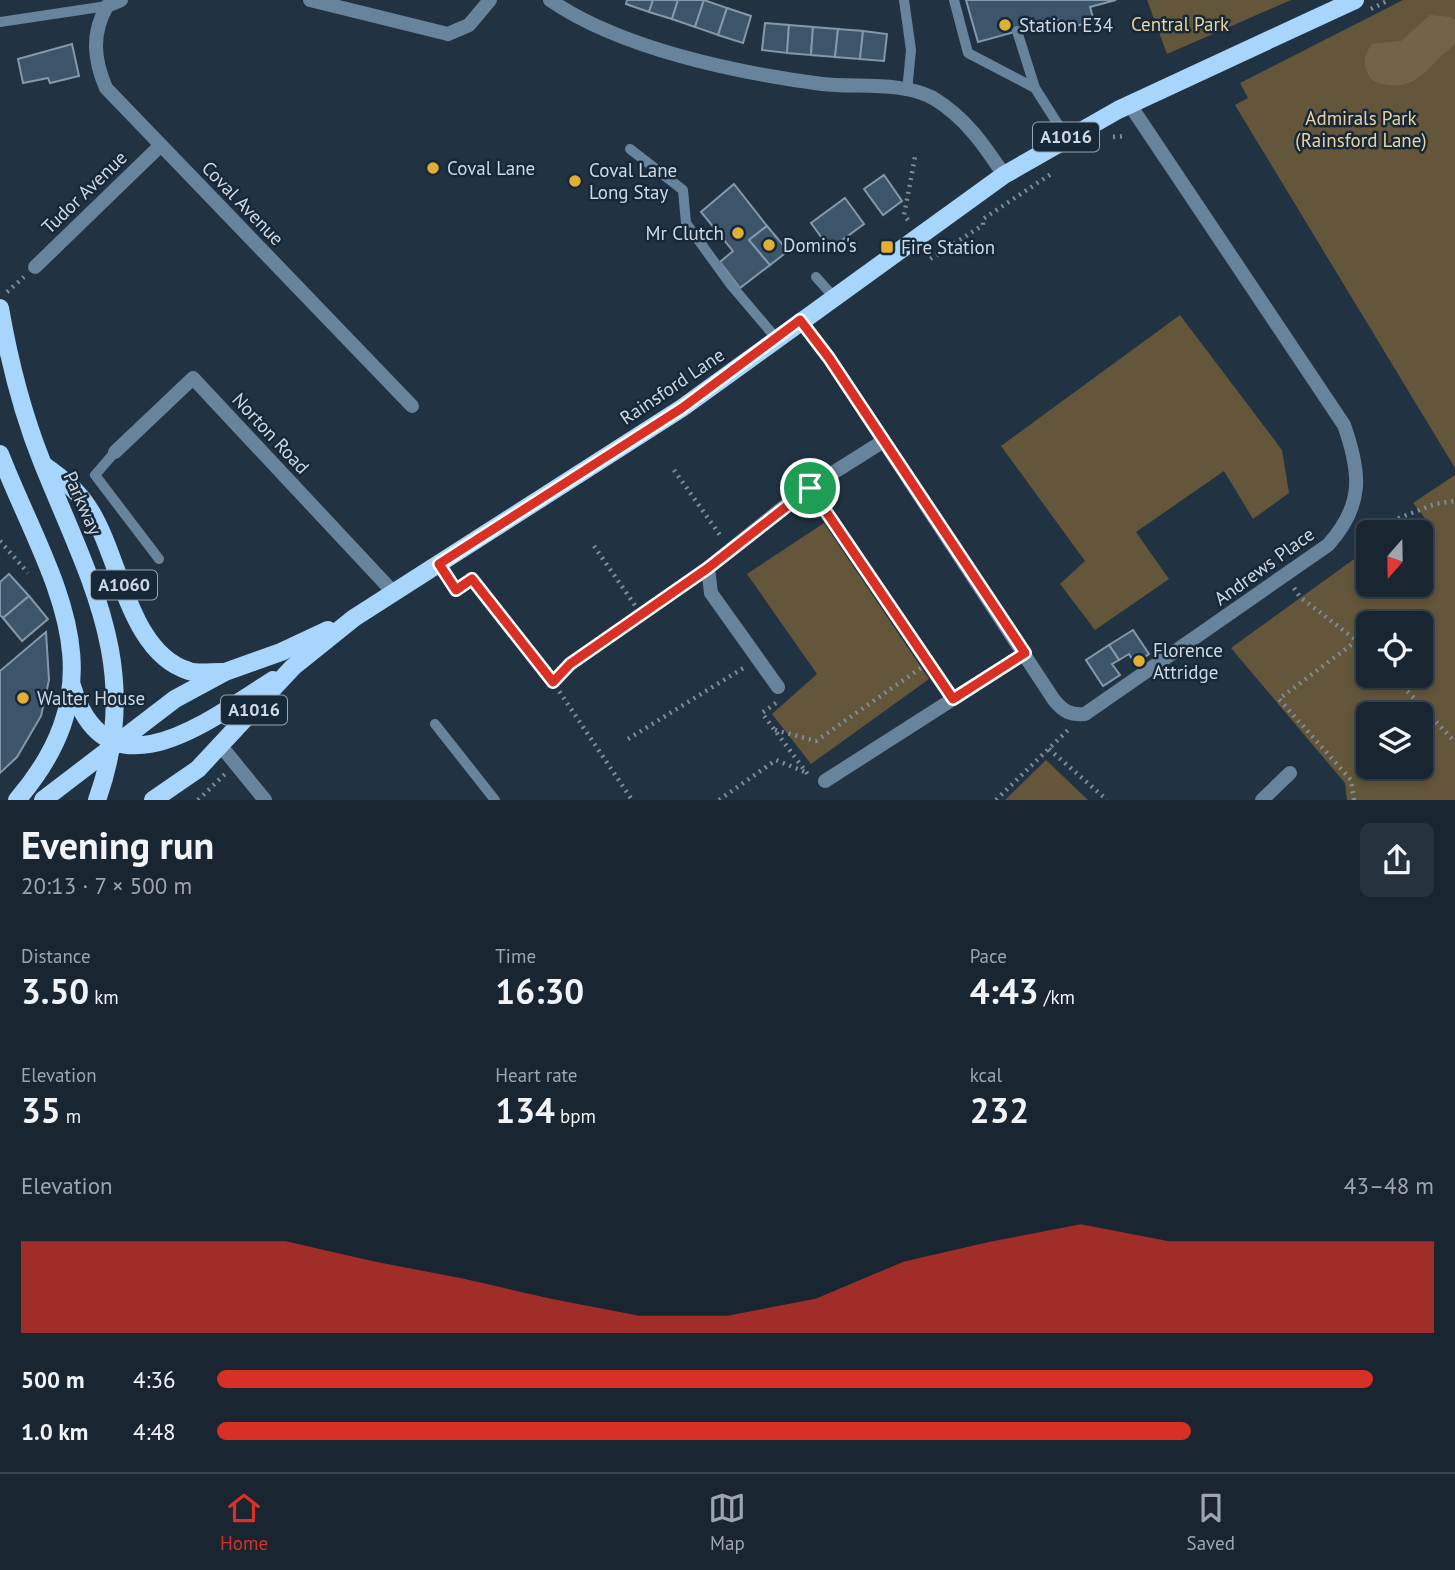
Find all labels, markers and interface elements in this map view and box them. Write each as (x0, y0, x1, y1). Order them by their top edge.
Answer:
park label: Central Park (1131, 12, 1229, 36)
place label: Station E34 (1019, 13, 1113, 37)
marker: Station E34 (997, 17, 1013, 33)
park label: Admirals Park (Rainsford Lane) (1295, 106, 1427, 152)
road number: A1016 (1033, 122, 1099, 152)
street label: Tudor Avenue (36, 145, 132, 239)
street label: Coval Avenue (197, 156, 289, 250)
place label: Coval Lane (447, 156, 535, 180)
place label: Coval Lane Long Stay (589, 158, 677, 204)
marker: Coval Lane (425, 160, 441, 176)
marker: Coval Lane Long Stay (567, 173, 583, 189)
place label: Mr Clutch (646, 221, 724, 245)
marker: Mr Clutch (730, 225, 746, 241)
place label: Domino's (783, 233, 857, 257)
place label: Fire Station (901, 235, 995, 259)
marker: Domino's (761, 237, 777, 253)
marker: Fire Station (879, 239, 895, 255)
street label: Rainsford Lane (615, 342, 729, 430)
street label: Norton Road (227, 387, 315, 479)
pin (780, 458, 840, 518)
street label: Parkway (58, 467, 108, 539)
icon: arrive (791, 469, 829, 507)
north arrow (1356, 520, 1433, 597)
map controls (1356, 520, 1433, 779)
street label: Andrews Place (1209, 522, 1319, 610)
road number: A1060 (91, 570, 157, 600)
button: locate (1356, 611, 1433, 688)
place label: Florence Attridge (1153, 638, 1223, 684)
marker: Florence Attridge (1131, 653, 1147, 669)
place label: Walter House (37, 686, 145, 710)
marker: Walter House (15, 690, 31, 706)
road number: A1016 (221, 696, 287, 724)
button: layers (1356, 702, 1433, 779)
text: Evening run (21, 820, 214, 869)
button: share (1360, 823, 1434, 897)
text: 20:13 · 7 × 500 m (21, 871, 192, 900)
text: Distance (21, 944, 91, 968)
text: Time (495, 944, 536, 968)
text: Pace (970, 944, 1007, 968)
text: 3.50 (21, 968, 89, 1014)
text: 16:30 (495, 968, 584, 1014)
text: 4:43 (970, 968, 1039, 1014)
text: km (89, 985, 119, 1009)
text: /km (1039, 985, 1075, 1009)
text: Elevation (21, 1063, 97, 1087)
text: Heart rate (495, 1063, 577, 1087)
text: kcal (970, 1063, 1002, 1087)
text: 35 (21, 1087, 61, 1133)
text: 134 (495, 1087, 555, 1133)
text: 232 (970, 1087, 1029, 1133)
text: m (61, 1104, 81, 1128)
text: bpm (555, 1104, 596, 1128)
text: Elevation (21, 1171, 113, 1200)
text: 43–48 m (1344, 1171, 1434, 1200)
text: 500 m (21, 1365, 84, 1394)
text: 4:36 (133, 1365, 176, 1394)
text: 1.0 km (21, 1417, 88, 1446)
text: 4:48 (133, 1417, 176, 1446)
tab: Home (220, 1489, 268, 1555)
tab: Map (708, 1489, 746, 1555)
tab: Saved (1187, 1489, 1235, 1555)

